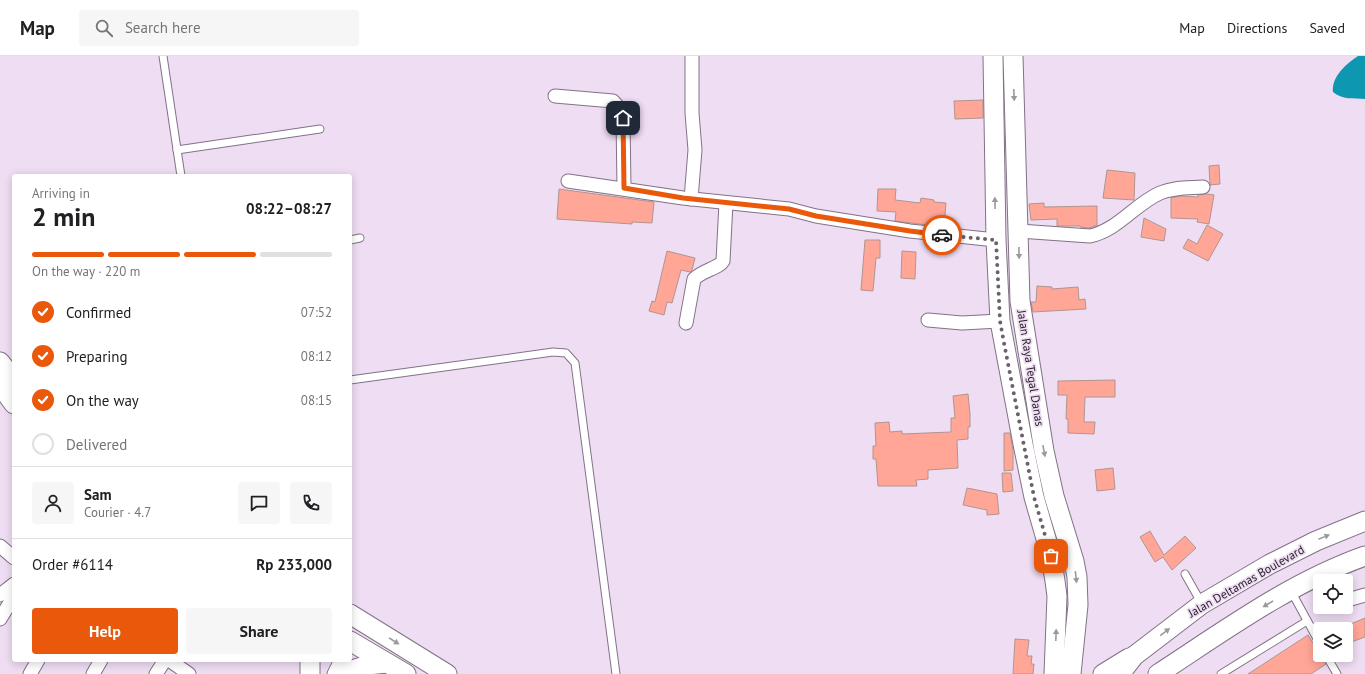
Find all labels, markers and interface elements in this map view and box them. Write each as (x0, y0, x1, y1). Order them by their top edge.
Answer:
search box (79, 10, 359, 46)
text: Map (20, 16, 55, 40)
icon: search (93, 17, 115, 39)
text: Search here (125, 18, 201, 37)
text: Map (1179, 19, 1205, 37)
text: Directions (1227, 19, 1287, 37)
text: Saved (1309, 19, 1345, 37)
one-way arrow (1011, 89, 1017, 102)
pin (606, 101, 640, 135)
icon: home (612, 107, 634, 129)
text: Arriving in (32, 185, 90, 202)
one-way arrow (992, 196, 998, 209)
text: 08:22–08:27 (246, 199, 332, 218)
text: 2 min (32, 200, 95, 233)
courier (922, 215, 962, 255)
icon: car (931, 224, 953, 246)
one-way arrow (1016, 247, 1022, 260)
text: On the way · 220 m (32, 263, 140, 280)
icon: check (32, 301, 54, 323)
text: Confirmed (66, 303, 131, 322)
text: 07:52 (301, 304, 332, 321)
street label: Jalan Raya Tegal Danas (1014, 308, 1048, 427)
icon: check (32, 345, 54, 367)
text: Preparing (66, 347, 128, 366)
text: 08:12 (301, 348, 332, 365)
icon: check (32, 389, 54, 411)
text: On the way (66, 391, 139, 410)
text: 08:15 (301, 392, 332, 409)
text: Delivered (66, 435, 127, 454)
one-way arrow (1042, 445, 1048, 457)
button: person (32, 482, 74, 524)
button: chat (238, 482, 280, 524)
button: phone (290, 482, 332, 524)
text: Sam (84, 485, 111, 504)
text: Courier · 4.7 (84, 504, 151, 521)
one-way arrow (1319, 534, 1331, 540)
pin (1034, 539, 1068, 573)
street label: Jalan Deltamas Boulevard (1184, 542, 1307, 621)
icon: bag (1040, 545, 1062, 567)
text: Order #6114 (32, 555, 113, 574)
text: Rp 233,000 (256, 555, 332, 574)
one-way arrow (1073, 571, 1080, 583)
map controls (1313, 574, 1353, 662)
button: locate (1313, 574, 1353, 614)
one-way arrow (1262, 601, 1274, 608)
button: Help (32, 608, 178, 654)
button: Share (186, 608, 332, 654)
button: layers (1313, 622, 1353, 662)
one-way arrow (1159, 627, 1170, 636)
one-way arrow (1052, 629, 1059, 641)
one-way arrow (389, 637, 399, 645)

